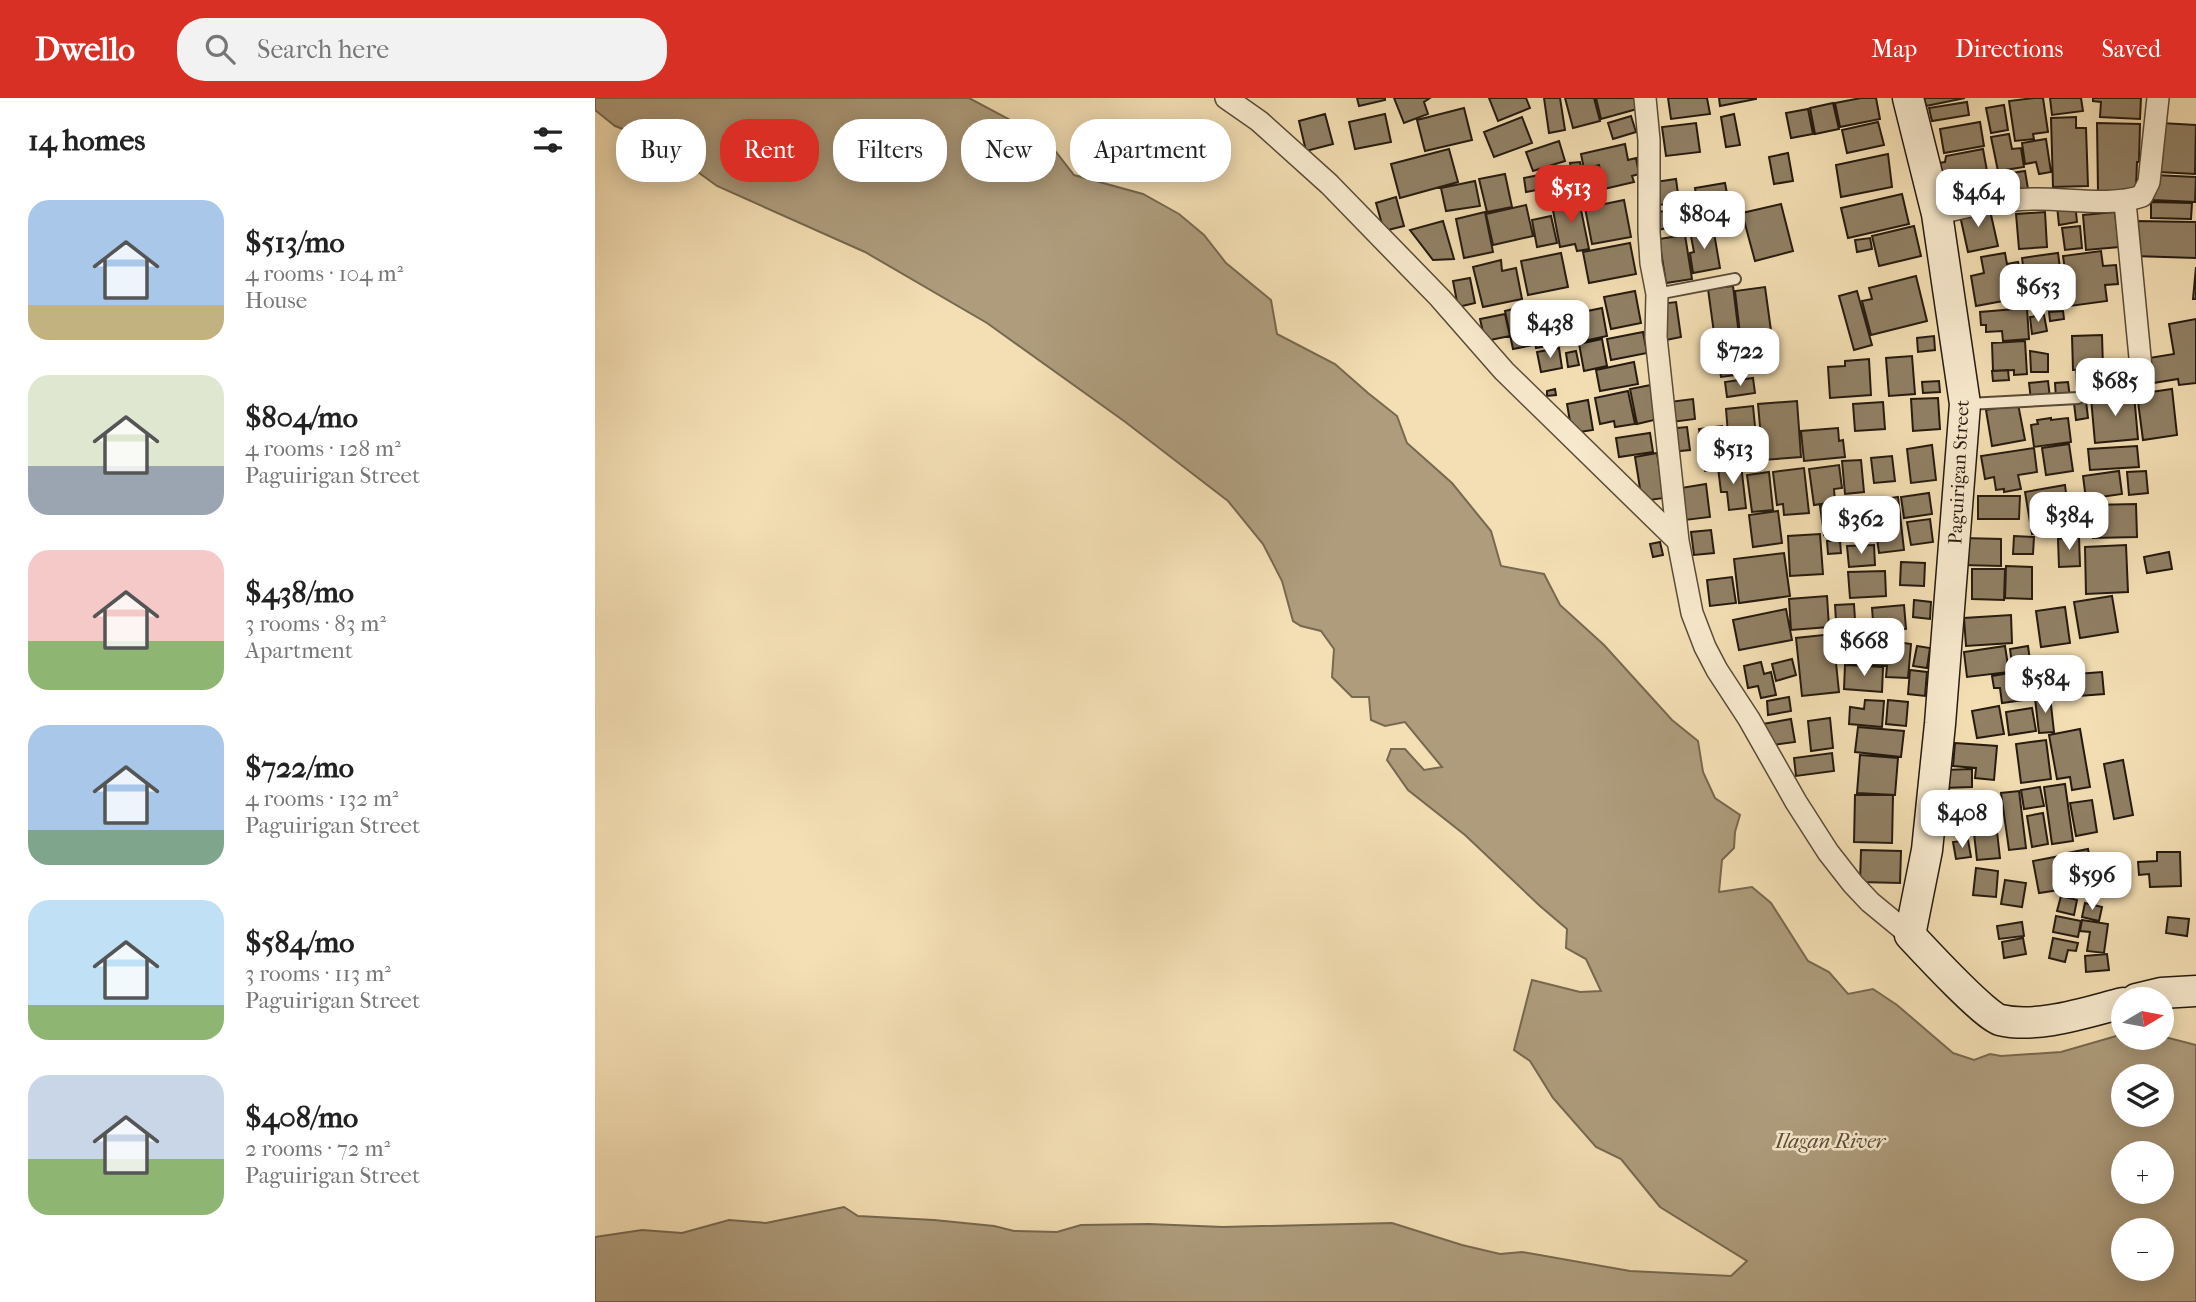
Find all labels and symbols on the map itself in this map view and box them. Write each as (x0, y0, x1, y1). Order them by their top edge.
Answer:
pin: $513 (1530, 166, 1612, 225)
pin: $464 (1937, 170, 2019, 229)
pin: $804 (1663, 192, 1745, 251)
pin: $653 (1997, 264, 2079, 324)
pin: $438 (1509, 300, 1591, 360)
pin: $722 (1699, 328, 1781, 388)
pin: $685 (2074, 358, 2156, 418)
street label: Paguirigan Street (1944, 399, 1974, 545)
pin: $513 (1692, 426, 1774, 486)
pin: $384 (2028, 492, 2110, 552)
pin: $362 (1820, 496, 1902, 556)
pin: $668 (1823, 618, 1905, 678)
pin: $584 (2004, 656, 2086, 715)
pin: $408 (1921, 790, 2003, 850)
pin: $596 (2051, 852, 2133, 912)
north arrow (2111, 987, 2173, 1050)
water label: Ilagan River (1774, 1129, 1887, 1153)

